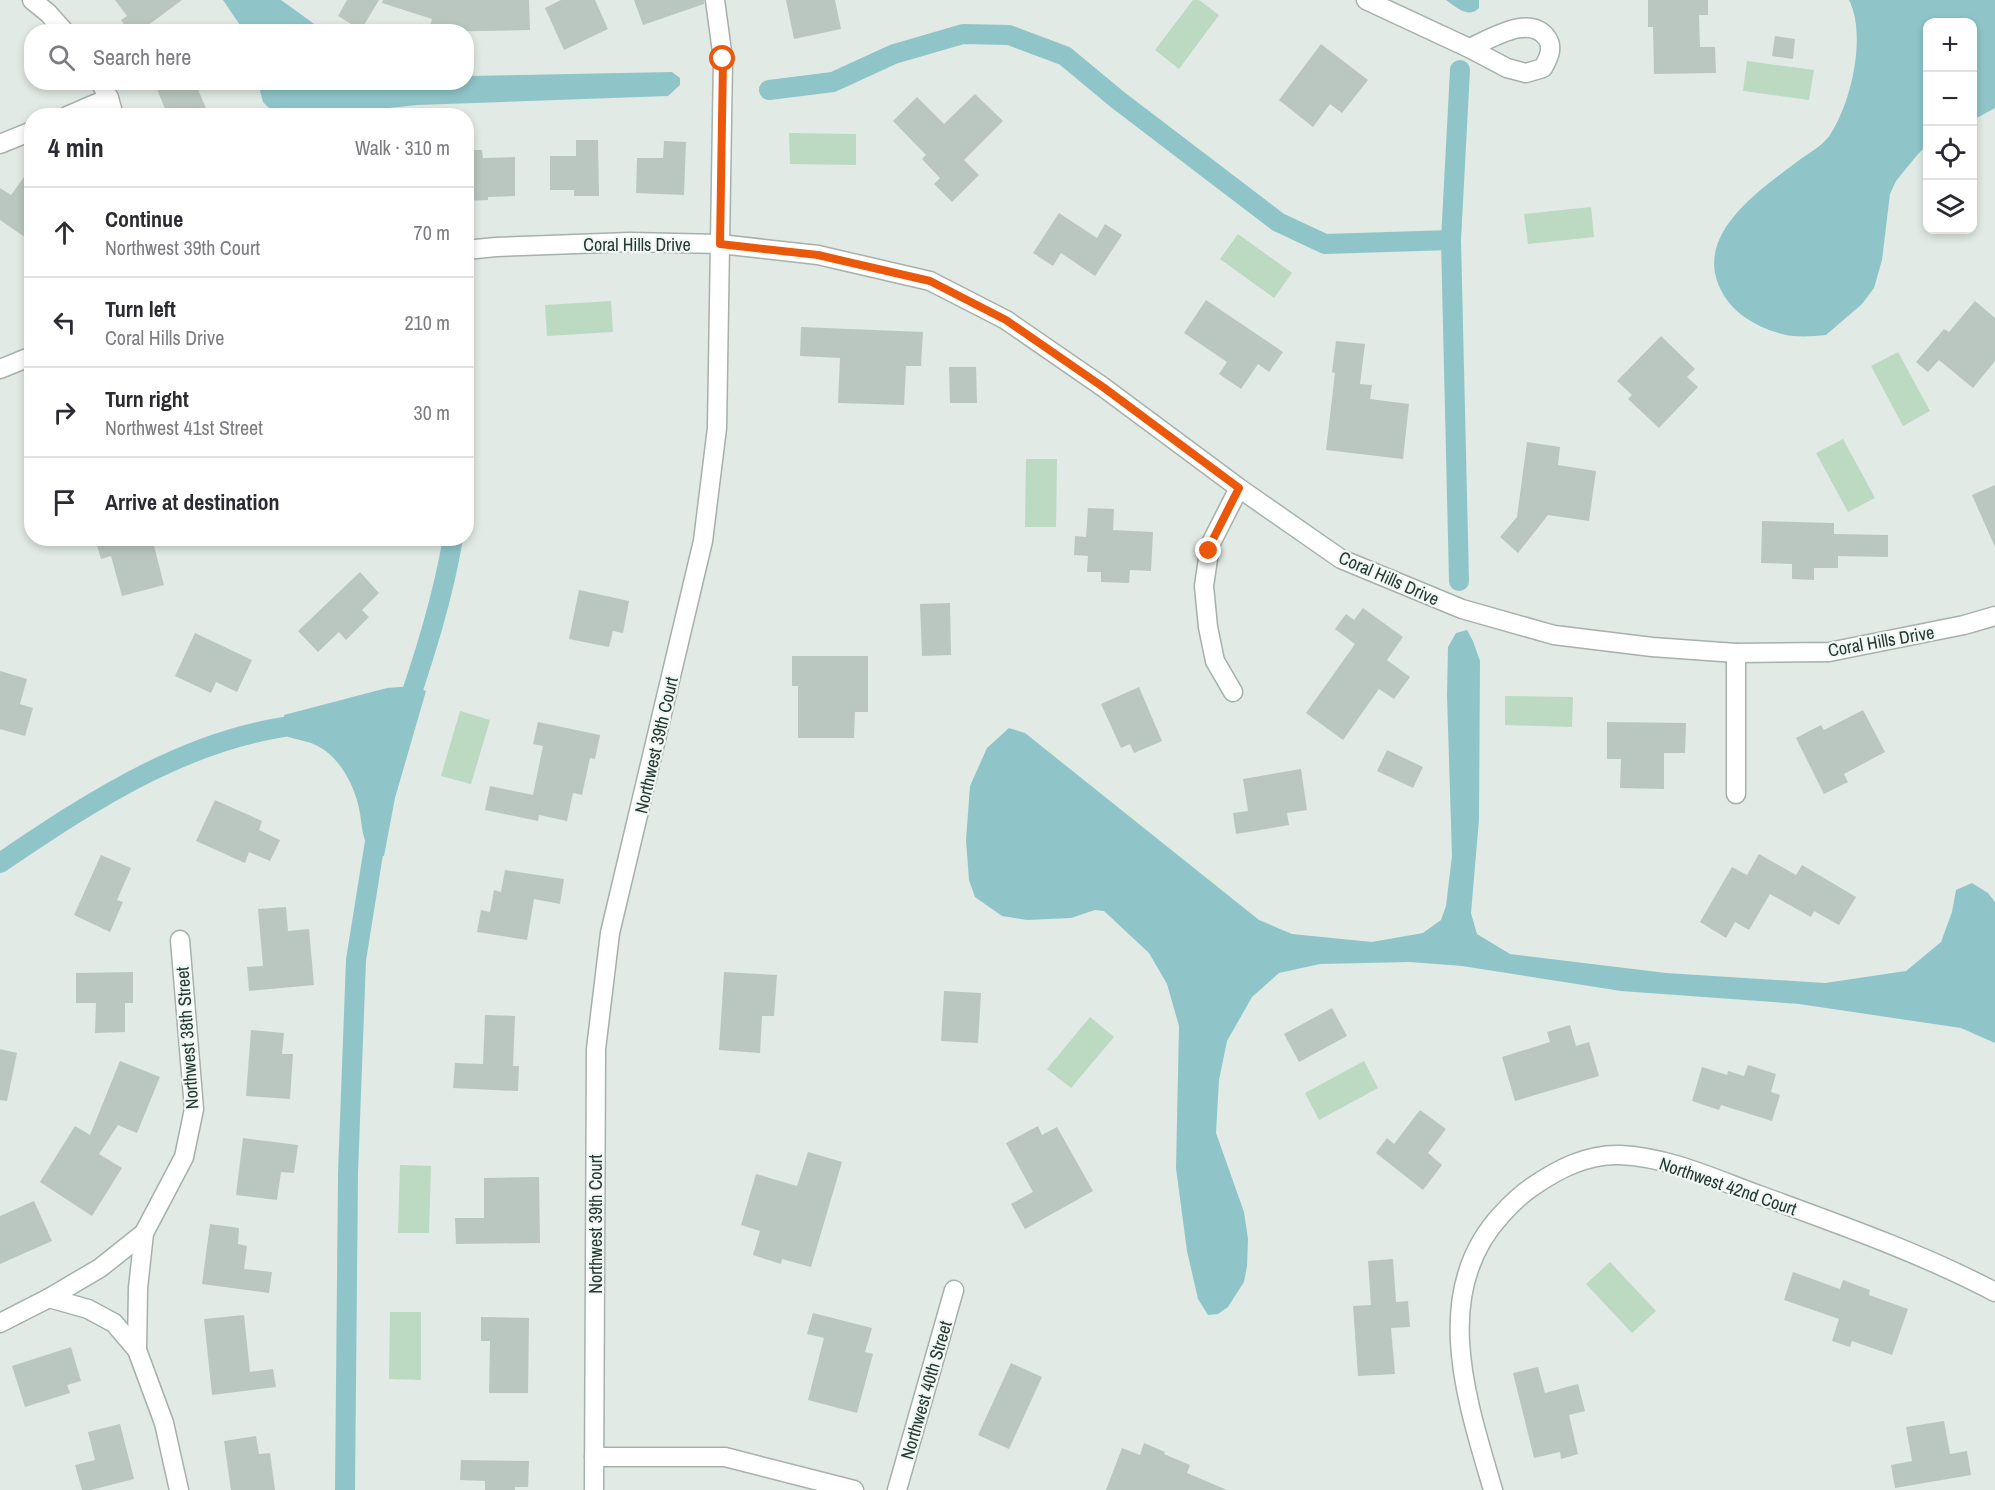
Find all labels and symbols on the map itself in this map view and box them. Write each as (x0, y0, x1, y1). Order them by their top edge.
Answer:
route start (709, 45, 735, 71)
street label: Coral Hills Drive (583, 232, 691, 257)
route end (1195, 537, 1221, 563)
street label: Coral Hills Drive (1335, 545, 1443, 611)
street label: Coral Hills Drive (1826, 619, 1936, 663)
street label: Northwest 39th Court (628, 674, 684, 816)
street label: Northwest 38th Street (170, 966, 204, 1110)
street label: Northwest 42nd Court (1656, 1151, 1800, 1221)
street label: Northwest 39th Court (583, 1154, 608, 1294)
street label: Northwest 40th Street (894, 1318, 958, 1462)

